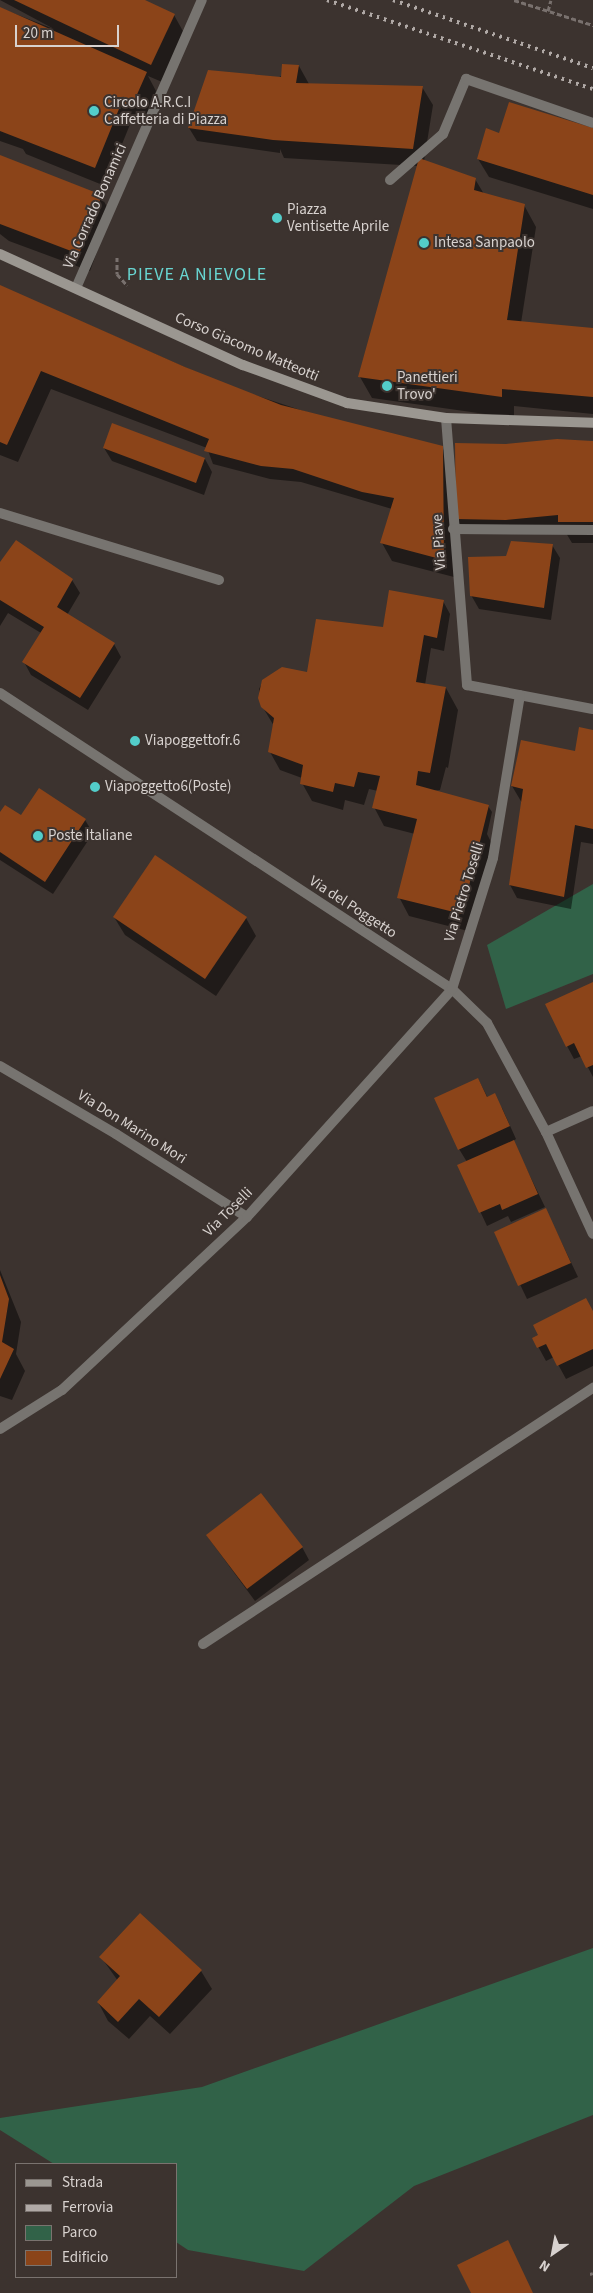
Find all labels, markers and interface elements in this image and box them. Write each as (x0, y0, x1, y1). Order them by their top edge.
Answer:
scale bar (18, 15, 121, 47)
text: 20 m (23, 23, 53, 44)
place label: Circolo A.R.C.I Caffetteria di Piazza (104, 93, 227, 128)
marker: Circolo A.R.C.I Caffetteria di Piazza (88, 105, 100, 117)
street label: Via Corrado Bonamici (59, 141, 131, 271)
place label: Piazza Ventisette Aprile (287, 200, 389, 235)
marker: Piazza Ventisette Aprile (271, 212, 283, 224)
place label: Intesa Sanpaolo (434, 234, 535, 252)
marker: Intesa Sanpaolo (418, 237, 430, 249)
district label: PIEVE A NIEVOLE (125, 264, 269, 286)
street label: Corso Giacomo Matteotti (172, 308, 322, 386)
place label: Panettieri Trovo' (397, 368, 458, 403)
marker: Panettieri Trovo' (381, 380, 393, 392)
street label: Via Piave (428, 513, 450, 571)
place label: Viapoggettofr.6 (145, 732, 240, 750)
marker: Viapoggettofr.6 (129, 735, 141, 747)
place label: Viapoggetto6(Poste) (105, 778, 231, 796)
marker: Viapoggetto6(Poste) (89, 781, 101, 793)
place label: Poste Italiane (48, 827, 132, 845)
marker: Poste Italiane (32, 830, 44, 842)
street label: Via Pietro Toselli (440, 840, 488, 944)
street label: Via del Poggetto (306, 872, 400, 942)
street label: Via Don Marino Mori (74, 1086, 190, 1168)
street label: Via Toselli (200, 1184, 256, 1240)
legend (15, 2163, 178, 2278)
text: Strada (62, 2172, 103, 2193)
text: Ferrovia (62, 2197, 113, 2218)
text: Parco (62, 2222, 97, 2243)
north arrow (528, 2228, 578, 2278)
text: Edificio (62, 2247, 109, 2268)
text: N (535, 2255, 554, 2277)

